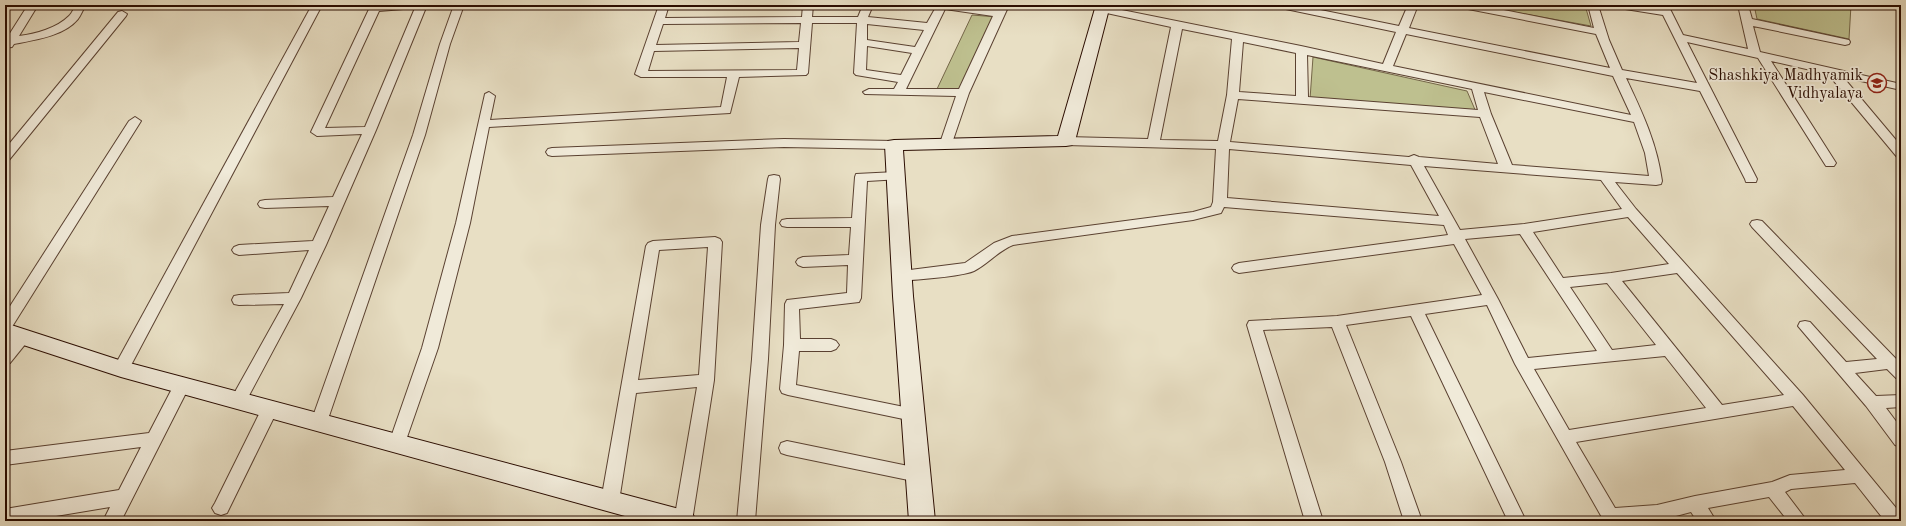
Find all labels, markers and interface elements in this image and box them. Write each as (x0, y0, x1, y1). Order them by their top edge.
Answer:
place label: Shashkiya Madhyamik Vidhyalaya (1708, 68, 1863, 102)
school or university icon: Shashkiya Madhyamik Vidhyalaya (1866, 72, 1888, 94)

